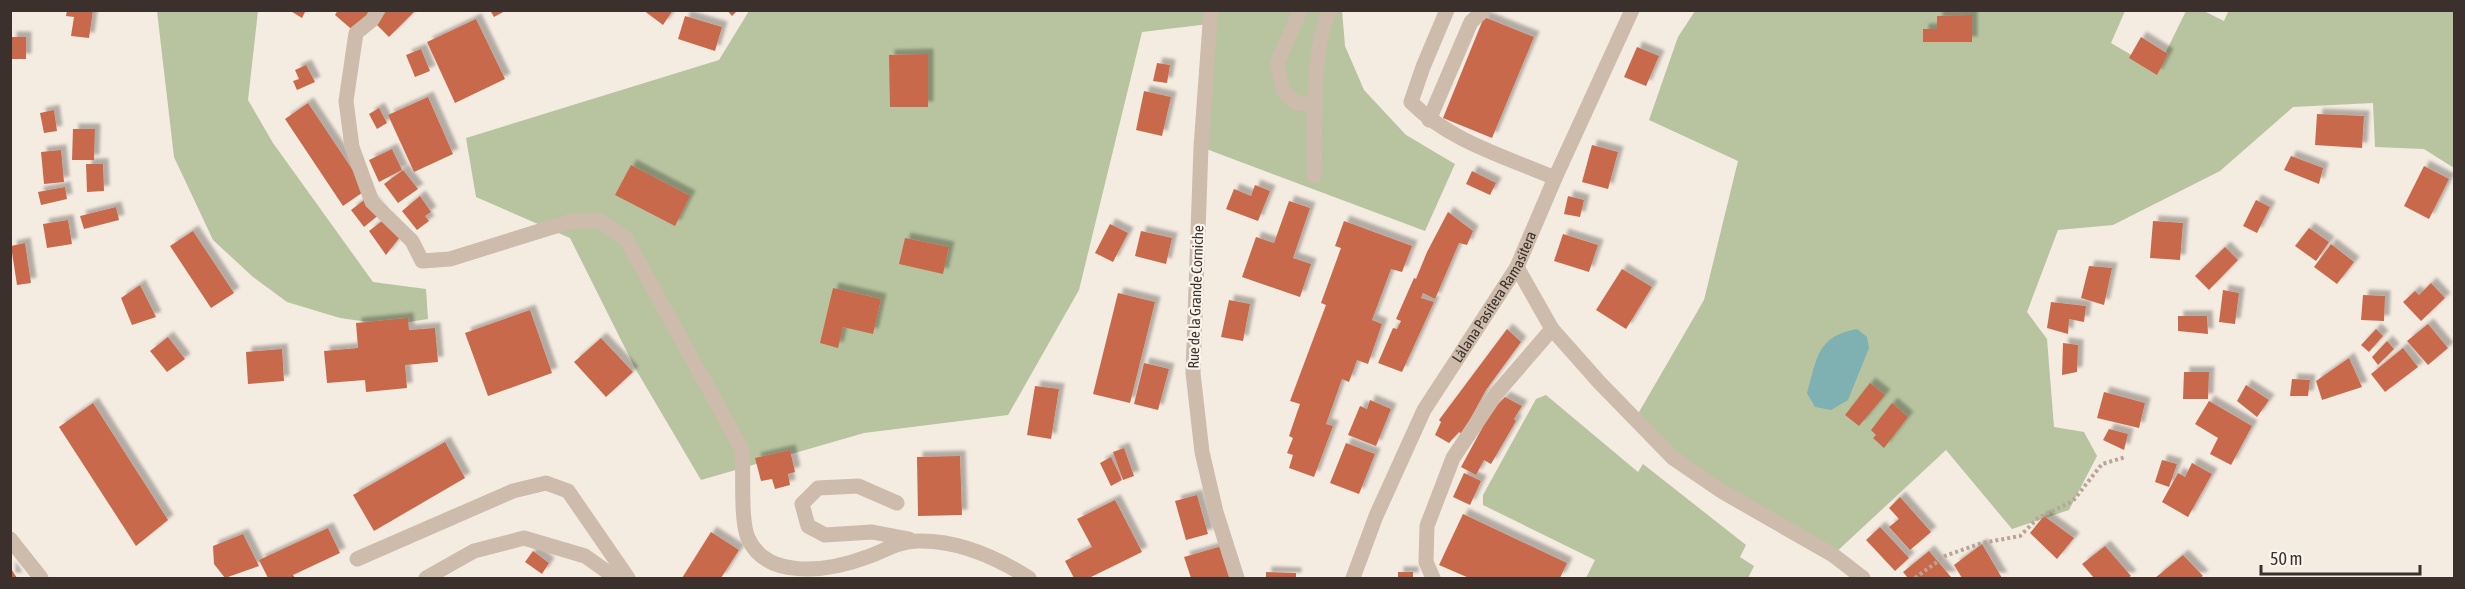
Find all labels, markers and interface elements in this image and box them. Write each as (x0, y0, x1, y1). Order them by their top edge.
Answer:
street label: Rue de la Grande Corniche (1185, 225, 1207, 369)
street label: Làlana Pasitera Ramasitera (1448, 228, 1539, 365)
scale bar (2261, 538, 2420, 576)
text: 50 m (2270, 548, 2302, 569)

